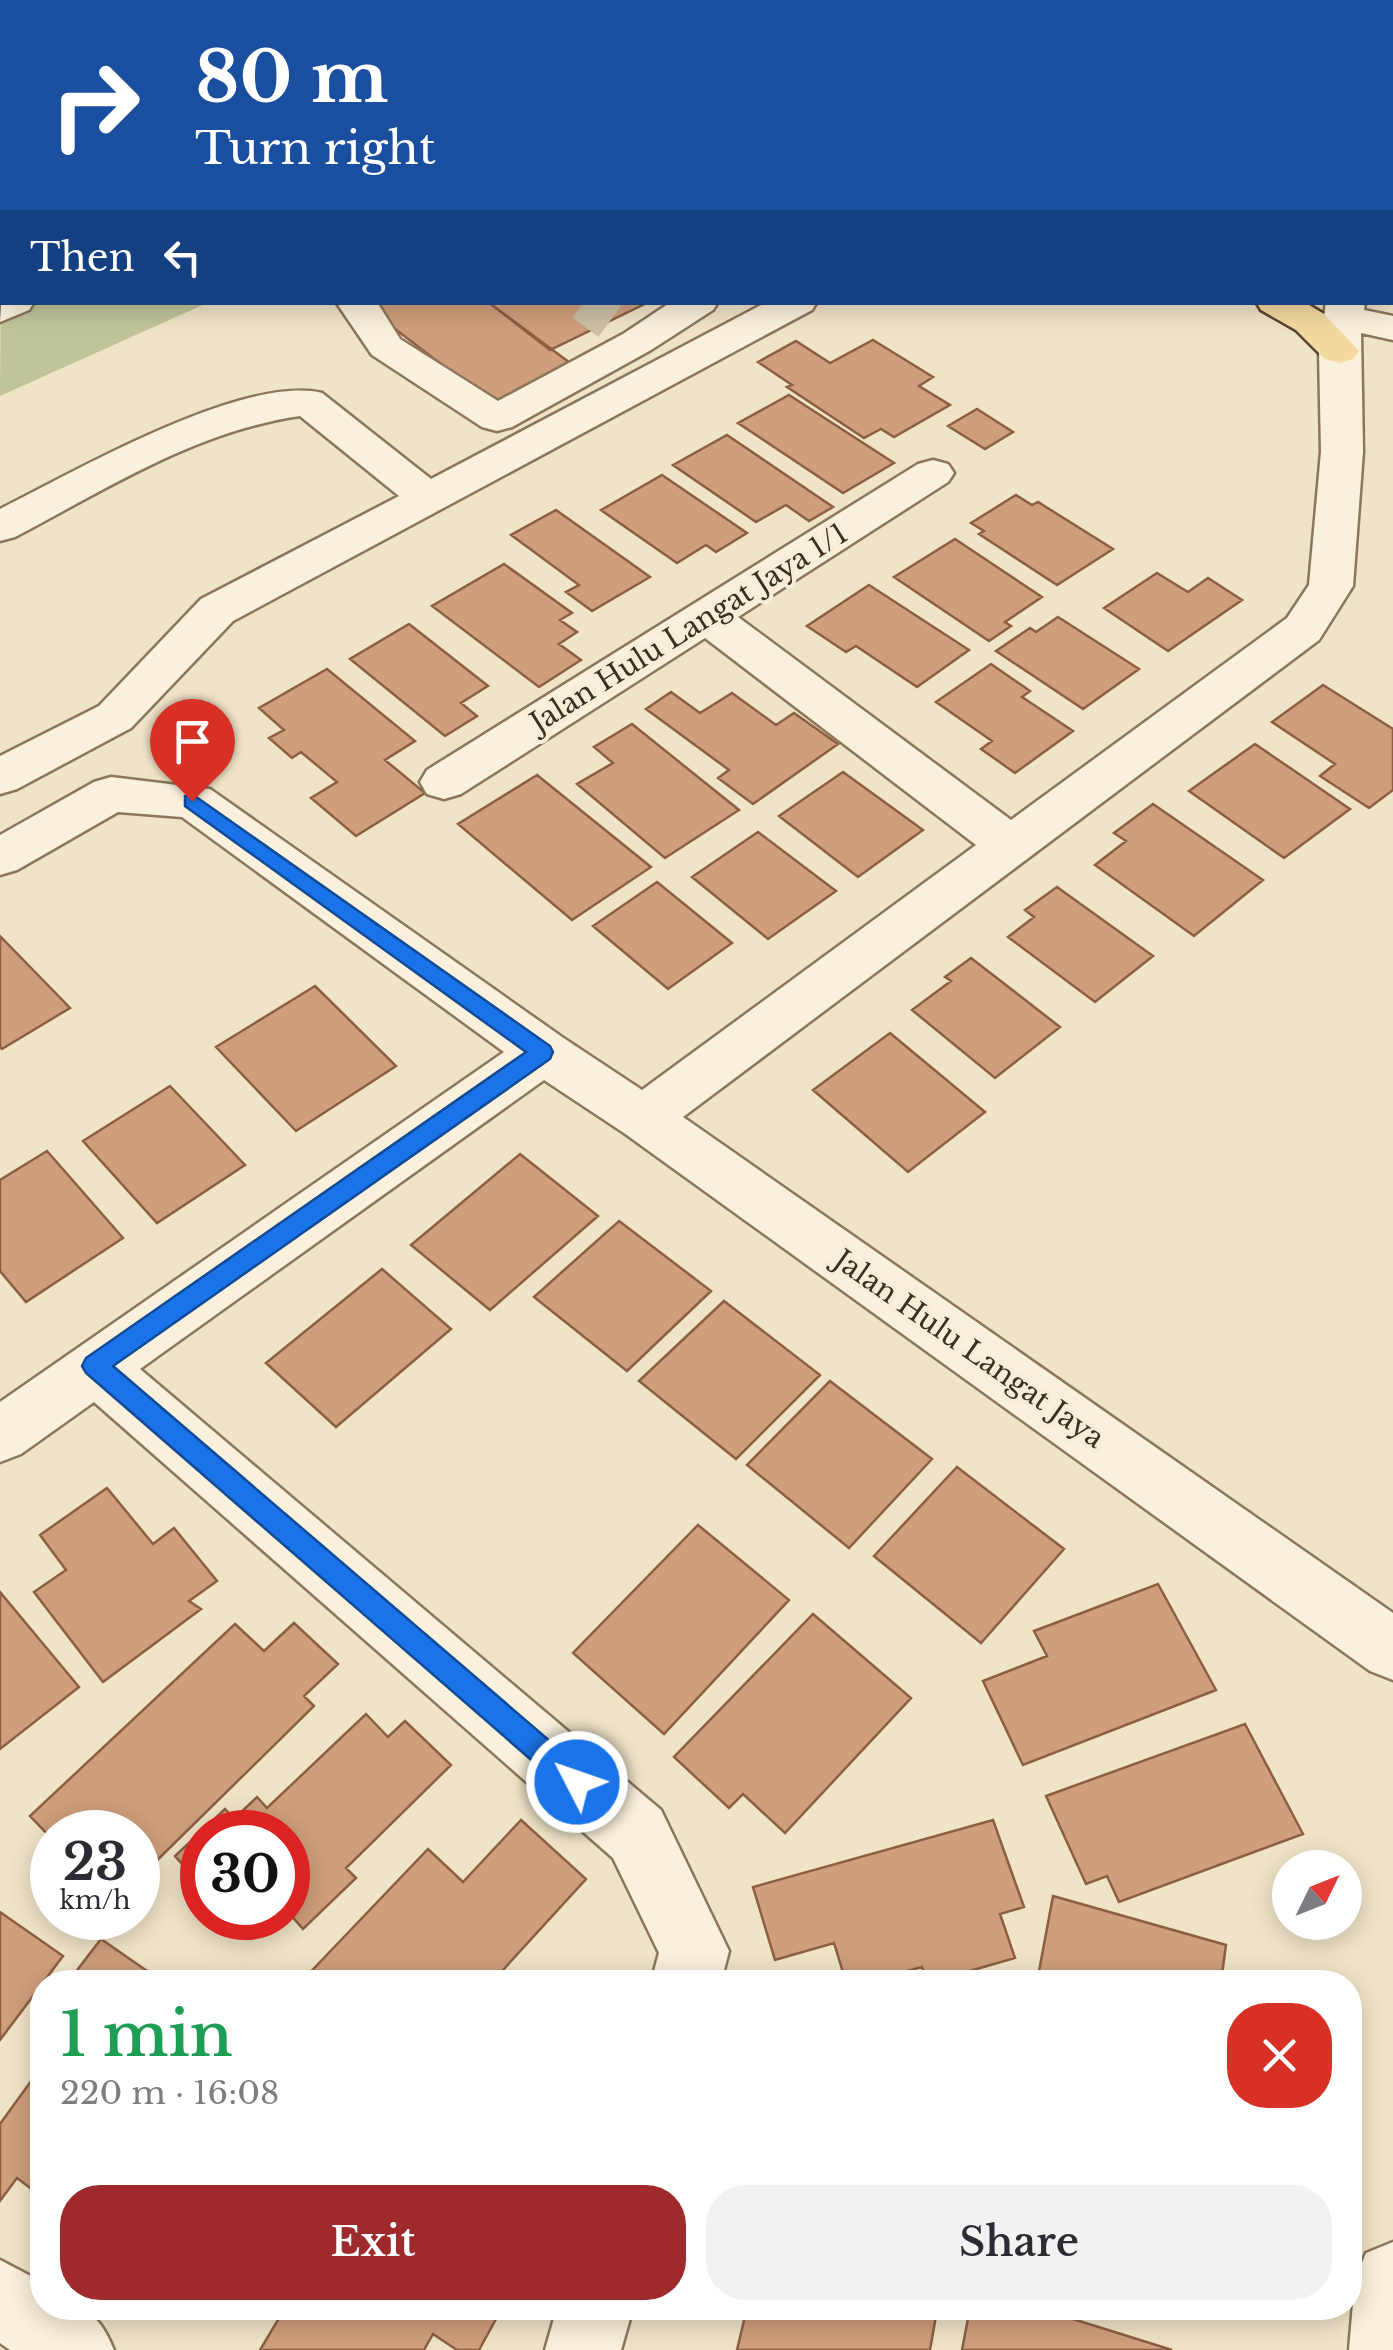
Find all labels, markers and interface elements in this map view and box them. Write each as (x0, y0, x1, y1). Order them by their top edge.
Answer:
text: 80 m (195, 34, 388, 121)
icon: right (30, 40, 160, 170)
text: Turn right (195, 120, 436, 176)
icon: left (155, 230, 210, 285)
text: Then (30, 234, 135, 281)
street label: Jalan Hulu Langat Jaya 1/1 (521, 516, 854, 742)
pin (150, 699, 235, 802)
icon: arrive (165, 714, 220, 769)
street label: Jalan Hulu Langat Jaya (824, 1240, 1111, 1456)
position arrow (525, 1730, 629, 1834)
speed limit sign: 30 (180, 1810, 310, 1940)
text: 23 (63, 1831, 127, 1894)
north arrow (1272, 1850, 1362, 1940)
map controls (1272, 1850, 1362, 1940)
text: km/h (60, 1885, 130, 1916)
text: 1 min (60, 1998, 233, 2072)
button: close (1227, 2003, 1332, 2108)
text: 220 m · 16:08 (60, 2073, 280, 2113)
button: Exit (60, 2185, 686, 2300)
button: Share (706, 2185, 1332, 2300)

